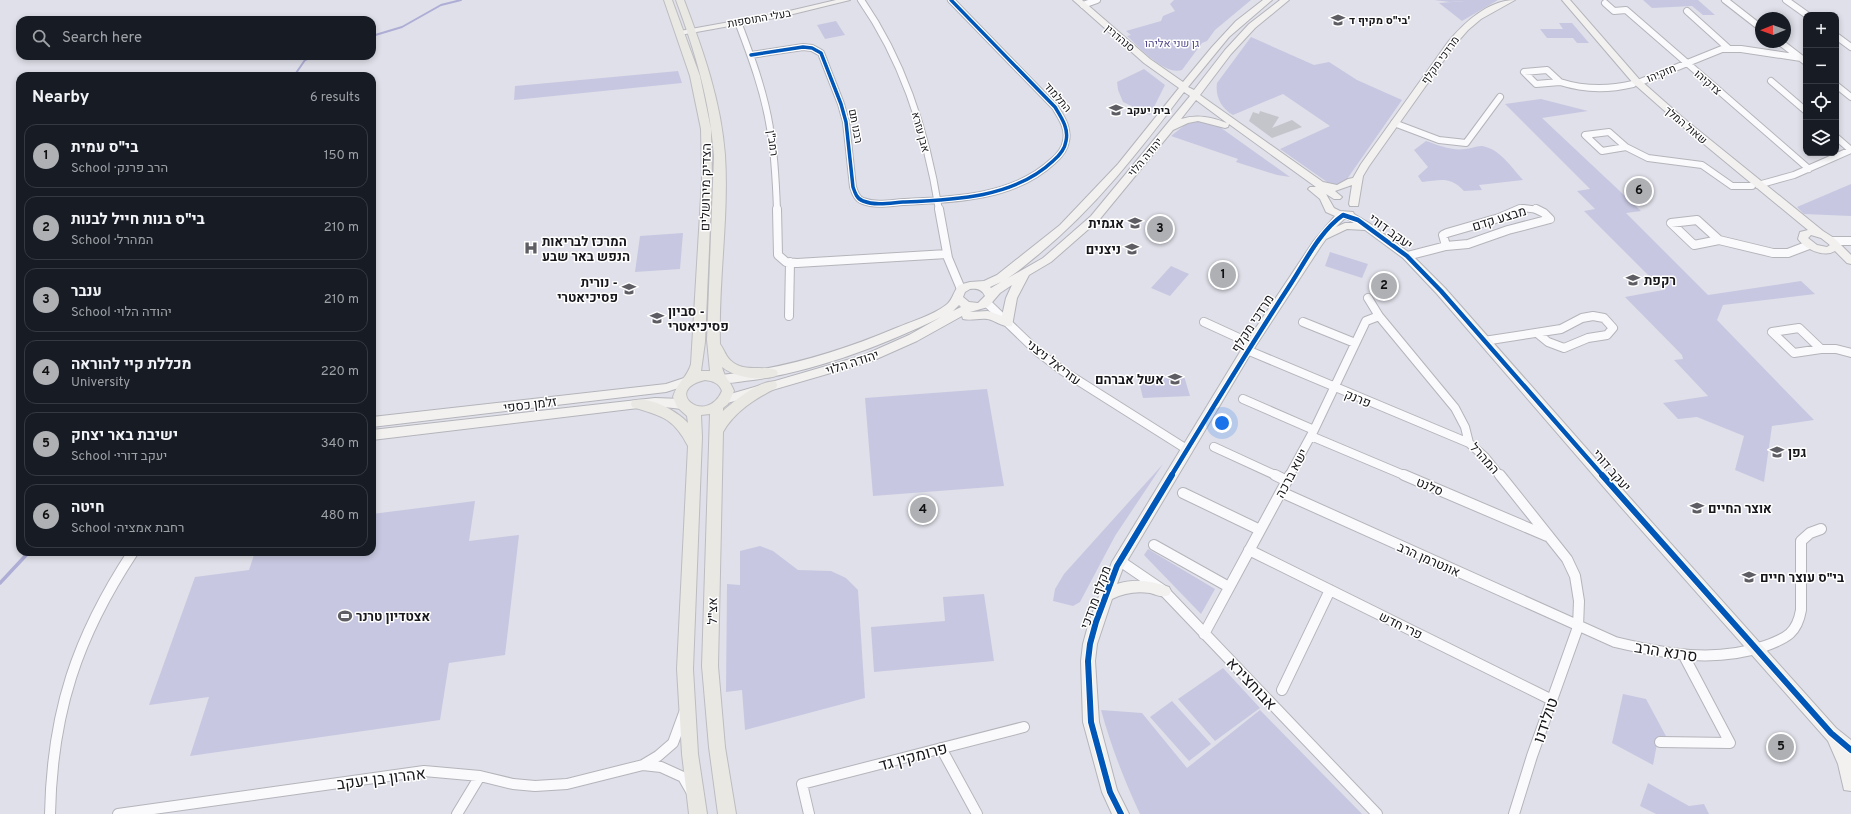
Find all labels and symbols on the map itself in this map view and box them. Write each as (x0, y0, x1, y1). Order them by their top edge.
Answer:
street label: בעלי התוספות (726, 6, 792, 31)
school or university icon: בי"ס מקיף ד' (1330, 12, 1346, 28)
north arrow (1755, 12, 1791, 48)
place label: בי"ס מקיף ד' (1349, 14, 1410, 28)
street label: סנהדרין (1101, 22, 1137, 55)
street label: מרדכי מקלף (1419, 34, 1463, 87)
park label: גן שני אליהו (1145, 37, 1199, 51)
street label: חזקיהו (1645, 62, 1678, 86)
street label: צדקיהו (1691, 67, 1724, 98)
street label: התלמוד (1040, 80, 1074, 115)
school or university icon: בית יעקב (1108, 102, 1124, 118)
place label: בית יעקב (1127, 104, 1170, 118)
street label: שאול המלך (1661, 104, 1710, 148)
street label: רבנו תם (845, 108, 865, 145)
street label: אבן עזרא (908, 110, 932, 154)
street label: רמב"ן (763, 129, 781, 157)
street label: יהודה הלוי (1125, 135, 1166, 180)
street label: הצדיק מירושלים (698, 143, 716, 231)
pin: 6 (1626, 176, 1652, 206)
street label: מבצע קדם (1471, 204, 1529, 236)
street label: יעקב דורי (1365, 211, 1415, 254)
pin: 3 (1147, 214, 1173, 244)
school or university icon: אגמית (1127, 215, 1143, 231)
place label: אגמית (1088, 217, 1124, 233)
place label: המרכז לבריאות הנפש באר שבע (542, 235, 630, 266)
hospital icon: המרכז לבריאות הנפש באר שבע (523, 240, 539, 256)
school or university icon: ניצנים (1124, 241, 1140, 257)
place label: ניצנים (1086, 243, 1121, 259)
pin: 1 (1210, 260, 1236, 290)
pin: 2 (1371, 271, 1397, 301)
school or university icon: רקפת (1625, 272, 1641, 288)
place label: רקפת (1644, 274, 1676, 290)
place label: נורית - פסיכיאטרי (557, 276, 618, 307)
school or university icon: נורית - פסיכיאטרי (621, 281, 637, 297)
street label: מרדכי מקלף (1229, 292, 1278, 356)
place label: סביון - פסיכיאטרי (668, 305, 729, 336)
school or university icon: סביון - פסיכיאטרי (649, 310, 665, 326)
street label: עזריאל ניצני (1022, 337, 1083, 390)
street label: יהודה הלוי (824, 348, 881, 380)
school or university icon: אשל אברהם (1167, 371, 1183, 387)
place label: אשל אברהם (1095, 373, 1164, 389)
street label: פרנק (1342, 387, 1373, 412)
street label: זלמן כספי (503, 395, 558, 417)
your location (1212, 413, 1232, 433)
street label: המהרל (1465, 440, 1502, 478)
school or university icon: גפן (1769, 444, 1785, 460)
place label: גפן (1788, 446, 1807, 462)
street label: ישא ברכה (1273, 447, 1312, 501)
street label: יעקב דורי (1588, 447, 1633, 496)
street label: סלנט (1413, 475, 1445, 501)
pin: 4 (910, 495, 936, 525)
school or university icon: אוצר החיים (1689, 500, 1705, 516)
place label: אוצר החיים (1708, 502, 1772, 518)
street label: אונטרמן הרב (1394, 540, 1462, 582)
street label: מקלף מרדכי (1078, 564, 1116, 631)
school or university icon: בי"ס עוצר חיים (1741, 569, 1757, 585)
place label: בי"ס עוצר חיים (1760, 571, 1844, 587)
street label: אצ"ל (706, 597, 722, 625)
sports icon: אצטדיון טרנר (337, 608, 353, 624)
street label: פרי חדש (1376, 609, 1425, 644)
place label: אצטדיון טרנר (356, 610, 430, 626)
street label: סרנא הרב (1633, 638, 1699, 668)
street label: אבוחצירא (1221, 654, 1280, 715)
street label: טולידנו (1530, 695, 1564, 746)
pin: 5 (1768, 732, 1794, 762)
street label: פרומקין גד (877, 739, 950, 777)
street label: אהרון בן יעקב (335, 765, 427, 795)

